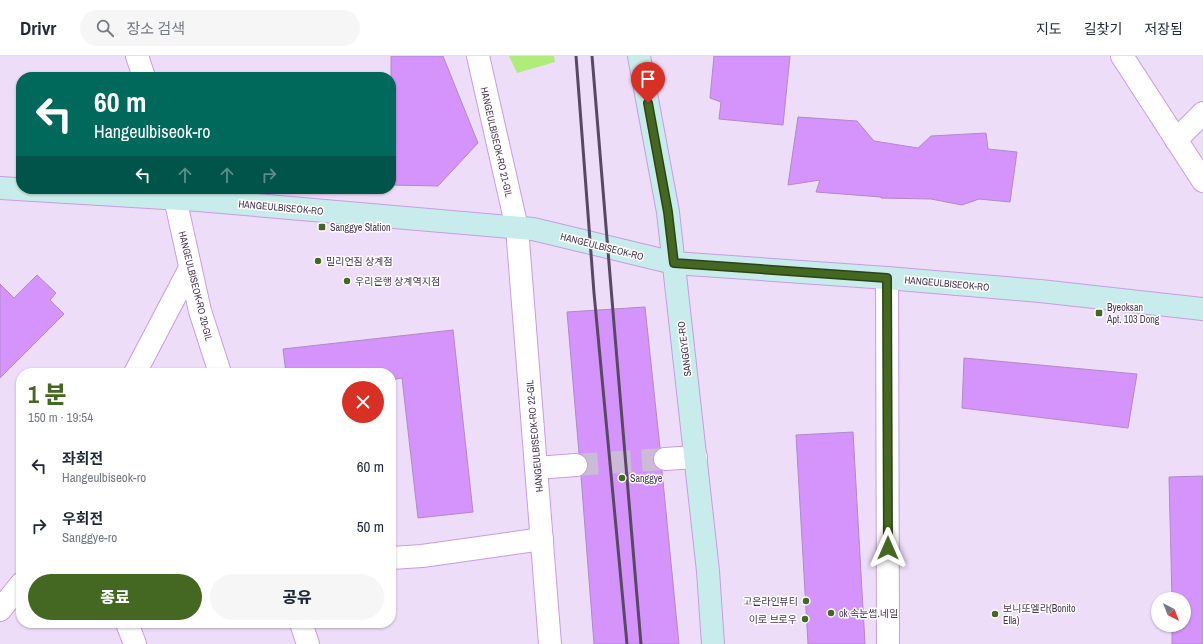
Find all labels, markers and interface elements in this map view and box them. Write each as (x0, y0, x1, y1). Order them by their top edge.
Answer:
search box (80, 10, 360, 46)
text: Drivr (20, 15, 56, 41)
icon: search (94, 17, 116, 39)
text: 장소 검색 (126, 18, 185, 39)
text: 지도 (1036, 20, 1062, 38)
text: 길찾기 (1084, 20, 1122, 38)
text: 저장됨 (1144, 20, 1183, 38)
pin (631, 62, 665, 103)
icon: arrive (637, 68, 659, 90)
text: 60 m (94, 83, 146, 121)
street label: HANGEULBISEOK-RO 21-GIL (478, 86, 516, 199)
icon: left (28, 88, 80, 140)
text: Hangeulbiseok-ro (94, 119, 211, 144)
icon: left (132, 164, 154, 186)
icon: ahead (174, 164, 196, 186)
icon: ahead (216, 164, 238, 186)
icon: right (258, 164, 280, 186)
street label: HANGEULBISEOK-RO (238, 197, 324, 218)
place label: Sanggye Station (330, 221, 391, 234)
marker: Sanggye Station (317, 222, 327, 232)
street label: HANGEULBISEOK-RO 20-GIL (176, 230, 216, 343)
street label: HANGEULBISEOK-RO (559, 230, 645, 263)
place label: 밀리언짐 상계점 (326, 255, 393, 268)
marker: 밀리언짐 상계점 (313, 256, 323, 266)
street label: HANGEULBISEOK-RO (904, 273, 990, 294)
place label: 우리은행 상계역지점 (355, 275, 440, 288)
marker: 우리은행 상계역지점 (342, 276, 352, 286)
place label: Byeoksan Apt. 103 Dong (1106, 301, 1160, 326)
marker: Byeoksan Apt. 103 Dong (1094, 308, 1104, 318)
street label: SANGGYE-RO (675, 321, 694, 377)
text: 1 분 (28, 378, 67, 410)
street label: HANGEULBISEOK-RO 22-GIL (523, 379, 546, 493)
button: close (342, 381, 384, 423)
text: 150 m · 19:54 (28, 409, 93, 426)
text: 좌회전 (62, 448, 103, 469)
icon: left (28, 455, 50, 477)
text: 60 m (357, 456, 384, 477)
text: Hangeulbiseok-ro (62, 469, 146, 486)
place label: Sanggye (630, 472, 663, 485)
marker: Sanggye (617, 473, 627, 483)
text: 우회전 (62, 508, 103, 529)
icon: right (28, 515, 50, 537)
text: 50 m (357, 516, 384, 537)
position arrow (867, 527, 909, 569)
text: Sanggye-ro (62, 529, 117, 546)
button: 종료 (28, 574, 202, 620)
button: 공유 (210, 574, 384, 620)
north arrow (1151, 592, 1191, 632)
map controls (1151, 592, 1191, 632)
place label: 고은라인뷰티 (743, 595, 798, 608)
marker: 고은라인뷰티 (801, 596, 811, 606)
place label: 보니또엘라(Bonito Ella) (1003, 602, 1076, 627)
place label: ok 속눈썹.네일 (839, 607, 898, 620)
marker: ok 속눈썹.네일 (826, 608, 836, 618)
marker: 보니또엘라(Bonito Ella) (990, 609, 1000, 619)
place label: 이로 브로우 (749, 613, 797, 626)
marker: 이로 브로우 (800, 614, 810, 624)

